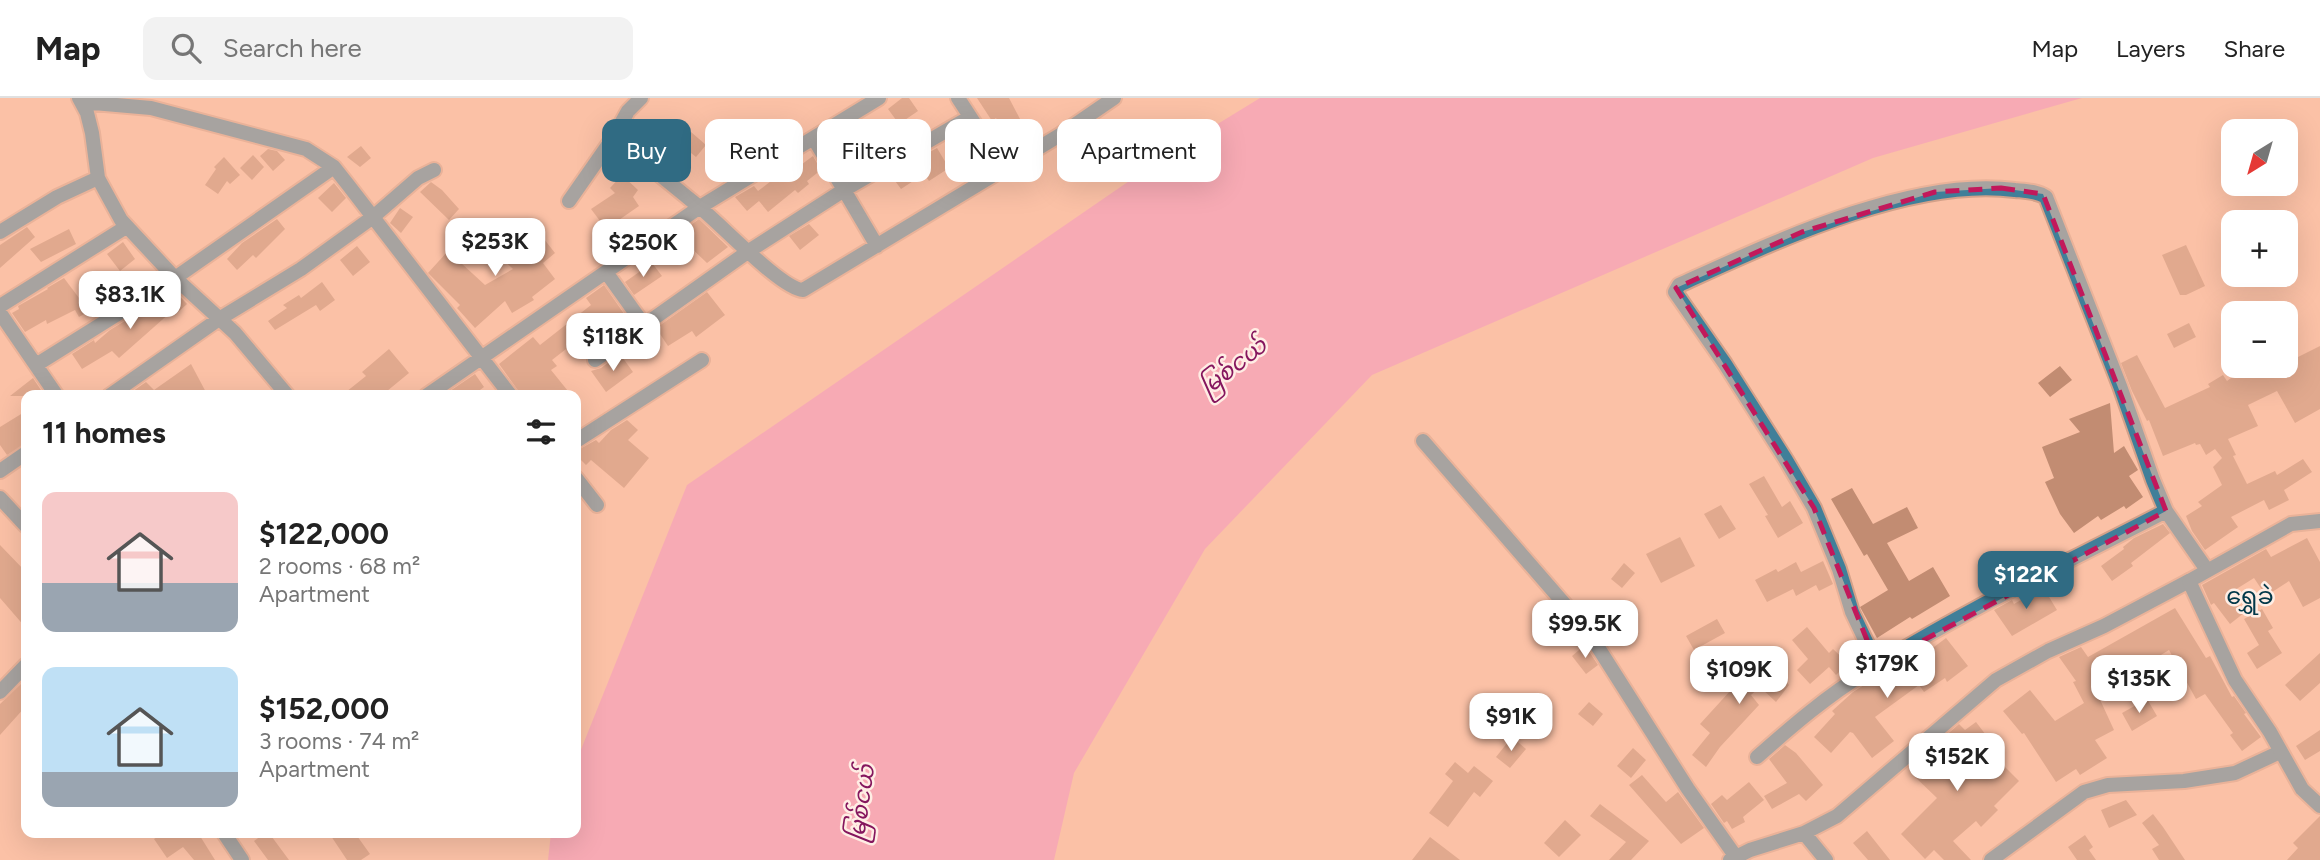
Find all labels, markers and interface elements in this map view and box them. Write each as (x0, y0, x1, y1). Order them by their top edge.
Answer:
search box (143, 17, 633, 80)
text: Map (35, 29, 101, 68)
icon: search (167, 29, 205, 67)
text: Search here (223, 32, 362, 64)
text: Map (2031, 34, 2078, 63)
text: Layers (2116, 34, 2185, 63)
text: Share (2223, 34, 2285, 63)
chip: Buy (602, 119, 691, 182)
chip: Rent (705, 119, 803, 182)
chip: Filters (817, 119, 931, 182)
chip: New (945, 119, 1043, 182)
chip: Apartment (1057, 119, 1221, 182)
north arrow (2221, 119, 2298, 196)
map controls (2221, 119, 2298, 378)
button: + (2221, 210, 2298, 287)
pin: $253K (446, 218, 544, 278)
pin: $250K (594, 220, 692, 279)
text: $253K (461, 227, 529, 255)
text: $250K (608, 228, 678, 256)
pin: $83.1K (73, 272, 187, 331)
text: $83.1K (95, 280, 165, 308)
button: − (2221, 301, 2298, 378)
pin: $118K (564, 314, 662, 373)
text: $118K (582, 322, 644, 350)
water label: မြစ်ငယ် (1193, 329, 1277, 405)
icon: filters (522, 413, 560, 451)
text: 11 homes (42, 414, 166, 451)
text: $122,000 (259, 515, 389, 552)
icon: home (98, 520, 182, 604)
text: 2 rooms · 68 m² (259, 552, 420, 580)
pin: $122K (1977, 552, 2075, 611)
text: $122K (1994, 560, 2058, 588)
text: Apartment (259, 580, 370, 608)
district label: ရွှေခဲ (2226, 581, 2274, 615)
pin: $99.5K (1528, 601, 1642, 660)
text: $99.5K (1548, 609, 1622, 637)
pin: $179K (1838, 640, 1936, 700)
pin: $109K (1690, 646, 1788, 706)
text: $179K (1855, 649, 1919, 677)
text: $109K (1706, 655, 1772, 683)
pin: $135K (2090, 656, 2188, 715)
text: $135K (2107, 664, 2171, 692)
text: $152,000 (259, 690, 389, 727)
pin: $91K (1470, 694, 1552, 753)
icon: home (98, 695, 182, 779)
text: $91K (1485, 702, 1537, 730)
text: 3 rooms · 74 m² (259, 727, 419, 755)
pin: $152K (1908, 734, 2006, 793)
text: $152K (1925, 742, 1989, 770)
text: Apartment (259, 755, 370, 783)
water label: မြစ်ငယ် (840, 761, 885, 844)

